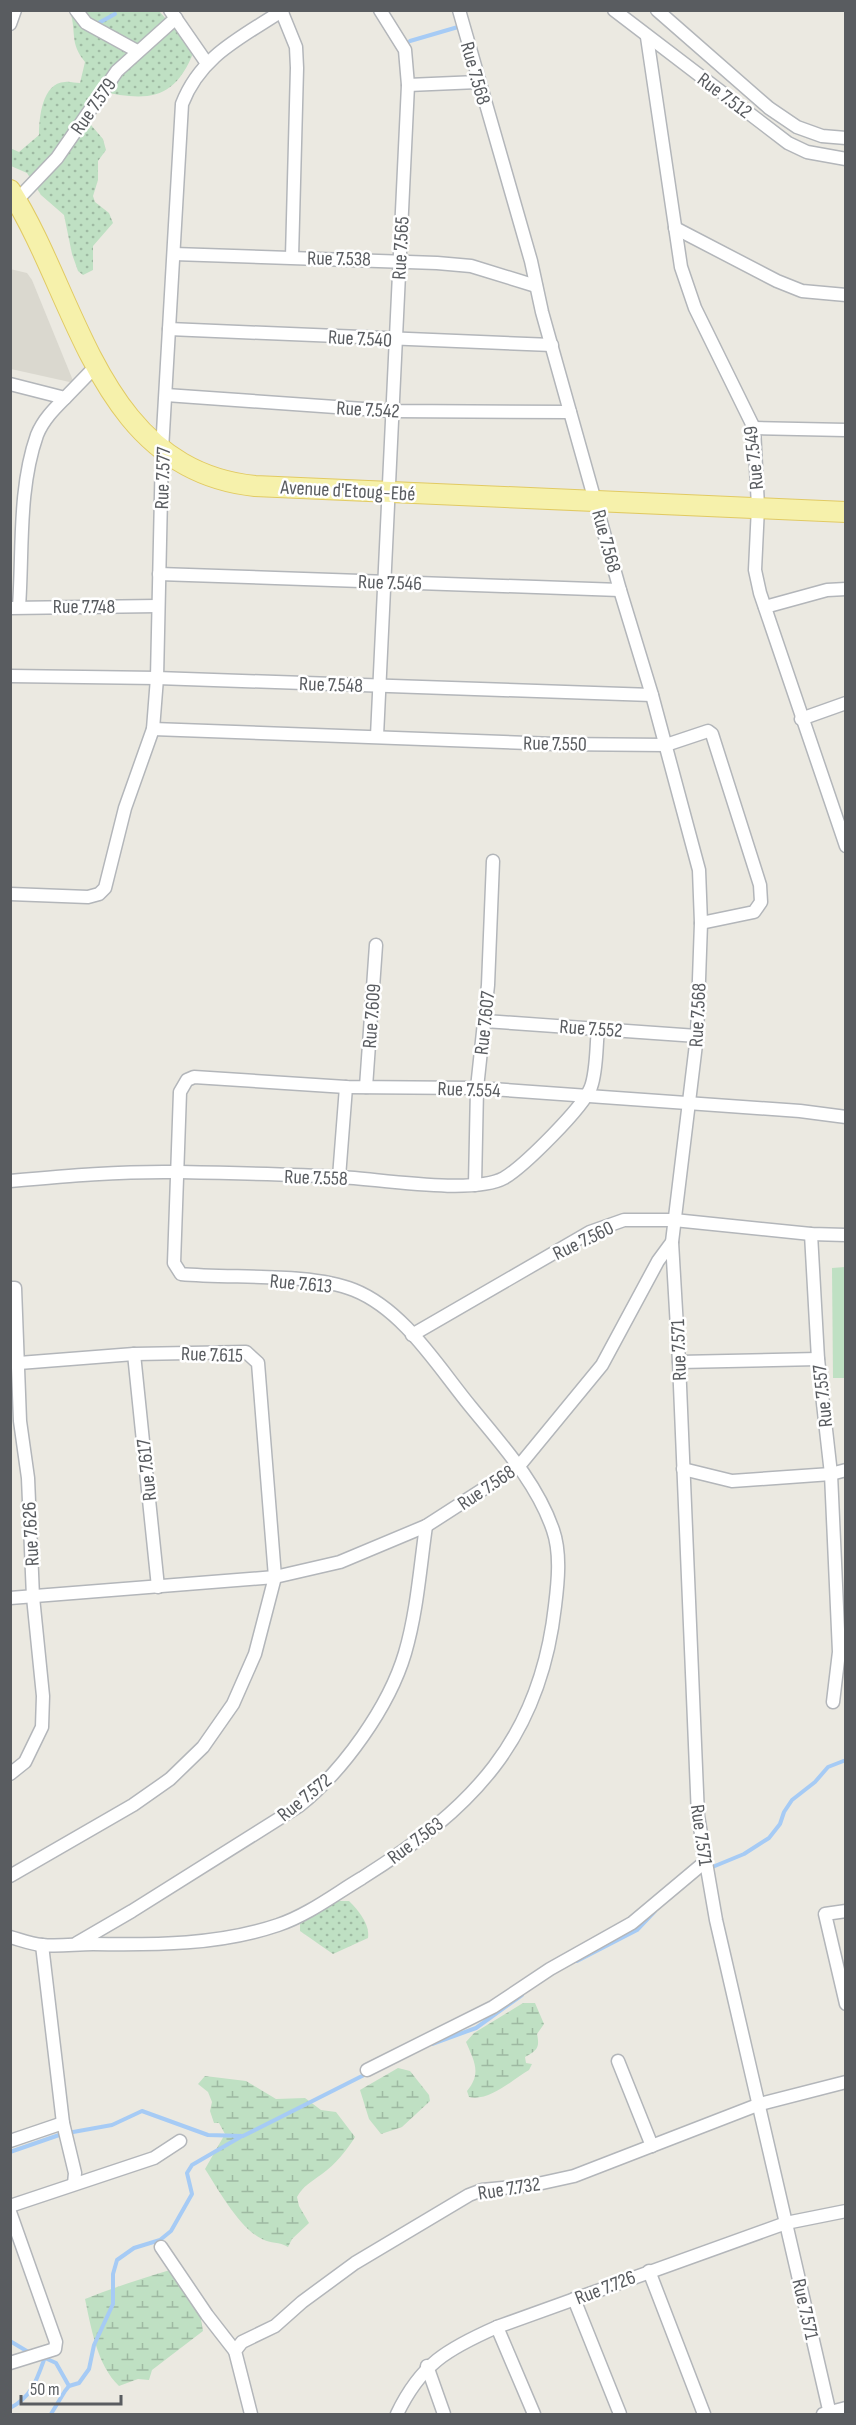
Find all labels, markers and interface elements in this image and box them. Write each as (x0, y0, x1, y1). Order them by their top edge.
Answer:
street label: Rue 7.568 (455, 39, 495, 107)
street label: Rue 7.512 (692, 68, 756, 124)
street label: Rue 7.579 (66, 74, 122, 139)
street label: Rue 7.565 (387, 216, 415, 280)
street label: Rue 7.538 (307, 246, 371, 272)
street label: Rue 7.540 (327, 325, 393, 353)
street label: Rue 7.542 (336, 396, 400, 424)
street label: Rue 7.549 (739, 425, 769, 491)
street label: Rue 7.577 (150, 446, 176, 510)
street label: Avenue d'Etoug-Ebé (279, 475, 416, 507)
street label: Rue 7.568 (586, 507, 626, 575)
street label: Rue 7.546 (358, 570, 422, 596)
street label: Rue 7.748 (53, 595, 115, 619)
street label: Rue 7.548 (299, 672, 363, 698)
street label: Rue 7.550 (523, 731, 587, 757)
street label: Rue 7.568 (684, 982, 712, 1048)
street label: Rue 7.609 (358, 983, 386, 1049)
street label: Rue 7.607 (470, 990, 500, 1056)
street label: Rue 7.552 (559, 1015, 623, 1043)
street label: Rue 7.554 (437, 1077, 501, 1103)
street label: Rue 7.558 (284, 1165, 348, 1191)
street label: Rue 7.560 (549, 1216, 618, 1266)
street label: Rue 7.613 (269, 1269, 333, 1299)
street label: Rue 7.571 (666, 1319, 692, 1381)
street label: Rue 7.615 (181, 1342, 243, 1368)
street label: Rue 7.557 (808, 1363, 838, 1428)
street label: Rue 7.617 (132, 1438, 162, 1502)
street label: Rue 7.568 (453, 1460, 520, 1516)
street label: Rue 7.626 (17, 1501, 45, 1567)
street label: Rue 7.572 (273, 1769, 337, 1827)
street label: Rue 7.571 (685, 1803, 717, 1867)
street label: Rue 7.563 (383, 1812, 448, 1870)
street label: Rue 7.732 (476, 2172, 542, 2206)
street label: Rue 7.726 (572, 2265, 639, 2310)
street label: Rue 7.571 (786, 2276, 824, 2342)
scale bar (21, 2368, 122, 2406)
text: 50 m (30, 2379, 60, 2400)

